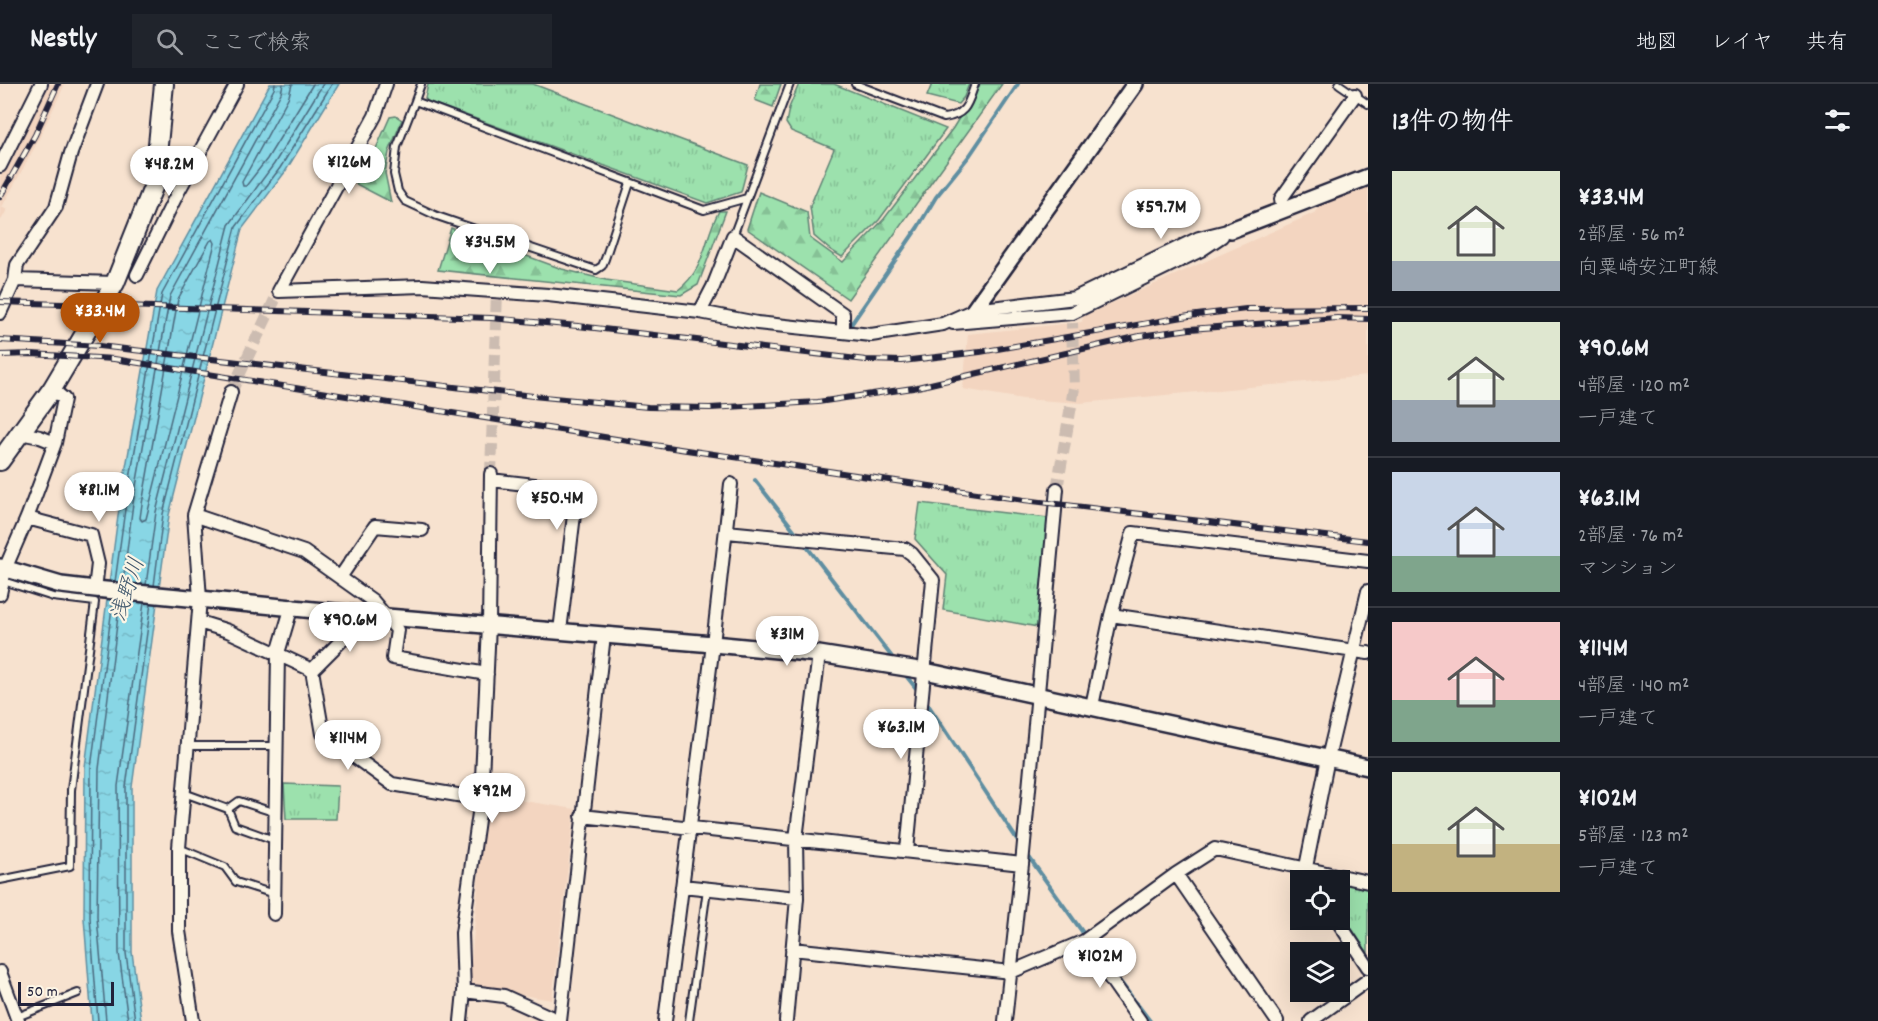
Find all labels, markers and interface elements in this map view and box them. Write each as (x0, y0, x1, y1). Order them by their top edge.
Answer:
search box (132, 14, 552, 68)
text: Nestly (30, 21, 96, 61)
icon: search (153, 25, 186, 58)
text: ここで検索 (201, 29, 311, 60)
text: 地図 (1636, 29, 1678, 59)
text: レイヤ (1711, 29, 1773, 59)
text: 共有 (1806, 29, 1848, 59)
icon: filters (1821, 104, 1854, 137)
text: 13件の物件 (1392, 105, 1513, 142)
pin: ¥126M (307, 144, 391, 195)
pin: ¥48.2M (120, 146, 218, 197)
text: ¥126M (327, 149, 371, 177)
text: ¥48.2M (144, 151, 194, 179)
text: ¥33.4M (1578, 180, 1644, 217)
pin: ¥59.7M (1112, 189, 1210, 240)
text: ¥59.7M (1136, 194, 1186, 222)
icon: home (1440, 195, 1512, 267)
text: 2部屋 · 56 m² (1578, 222, 1685, 250)
pin: ¥34.5M (441, 224, 539, 275)
text: ¥34.5M (464, 229, 516, 257)
text: 向粟崎安江町線 (1578, 255, 1718, 283)
pin: ¥33.4M (51, 293, 149, 344)
text: ¥33.4M (75, 298, 125, 326)
text: ¥90.6M (1578, 331, 1649, 368)
icon: home (1440, 346, 1512, 418)
text: 4部屋 · 120 m² (1578, 373, 1690, 401)
text: 一戸建て (1578, 406, 1658, 434)
pin: ¥81.1M (50, 472, 148, 523)
text: ¥81.1M (78, 477, 120, 505)
pin: ¥50.4M (508, 480, 606, 531)
text: ¥63.1M (1578, 481, 1640, 518)
text: ¥50.4M (530, 485, 584, 513)
icon: home (1440, 496, 1512, 568)
text: 2部屋 · 76 m² (1578, 523, 1684, 551)
water label: 浅野川 (104, 554, 154, 626)
text: マンション (1578, 556, 1677, 584)
pin: ¥90.6M (301, 602, 399, 653)
text: ¥90.6M (323, 607, 377, 635)
pin: ¥31M (751, 616, 823, 667)
text: ¥31M (770, 621, 804, 649)
text: ¥114M (1578, 631, 1628, 668)
icon: home (1440, 646, 1512, 718)
text: 4部屋 · 140 m² (1578, 673, 1689, 701)
text: 一戸建て (1578, 706, 1658, 734)
pin: ¥63.1M (852, 709, 950, 760)
text: ¥63.1M (877, 714, 925, 742)
pin: ¥114M (306, 720, 390, 771)
text: ¥114M (329, 725, 367, 753)
pin: ¥92M (456, 773, 528, 824)
text: ¥92M (472, 778, 512, 806)
text: ¥102M (1578, 781, 1637, 818)
icon: home (1440, 796, 1512, 868)
text: 5部屋 · 123 m² (1578, 823, 1689, 851)
text: 一戸建て (1578, 856, 1658, 884)
map controls (1290, 870, 1350, 1002)
button: locate (1290, 870, 1350, 930)
pin: ¥102M (1058, 938, 1142, 989)
button: layers (1290, 942, 1350, 1002)
text: ¥102M (1077, 943, 1123, 971)
scale bar (18, 979, 114, 1006)
text: 50 m (27, 981, 58, 1004)

